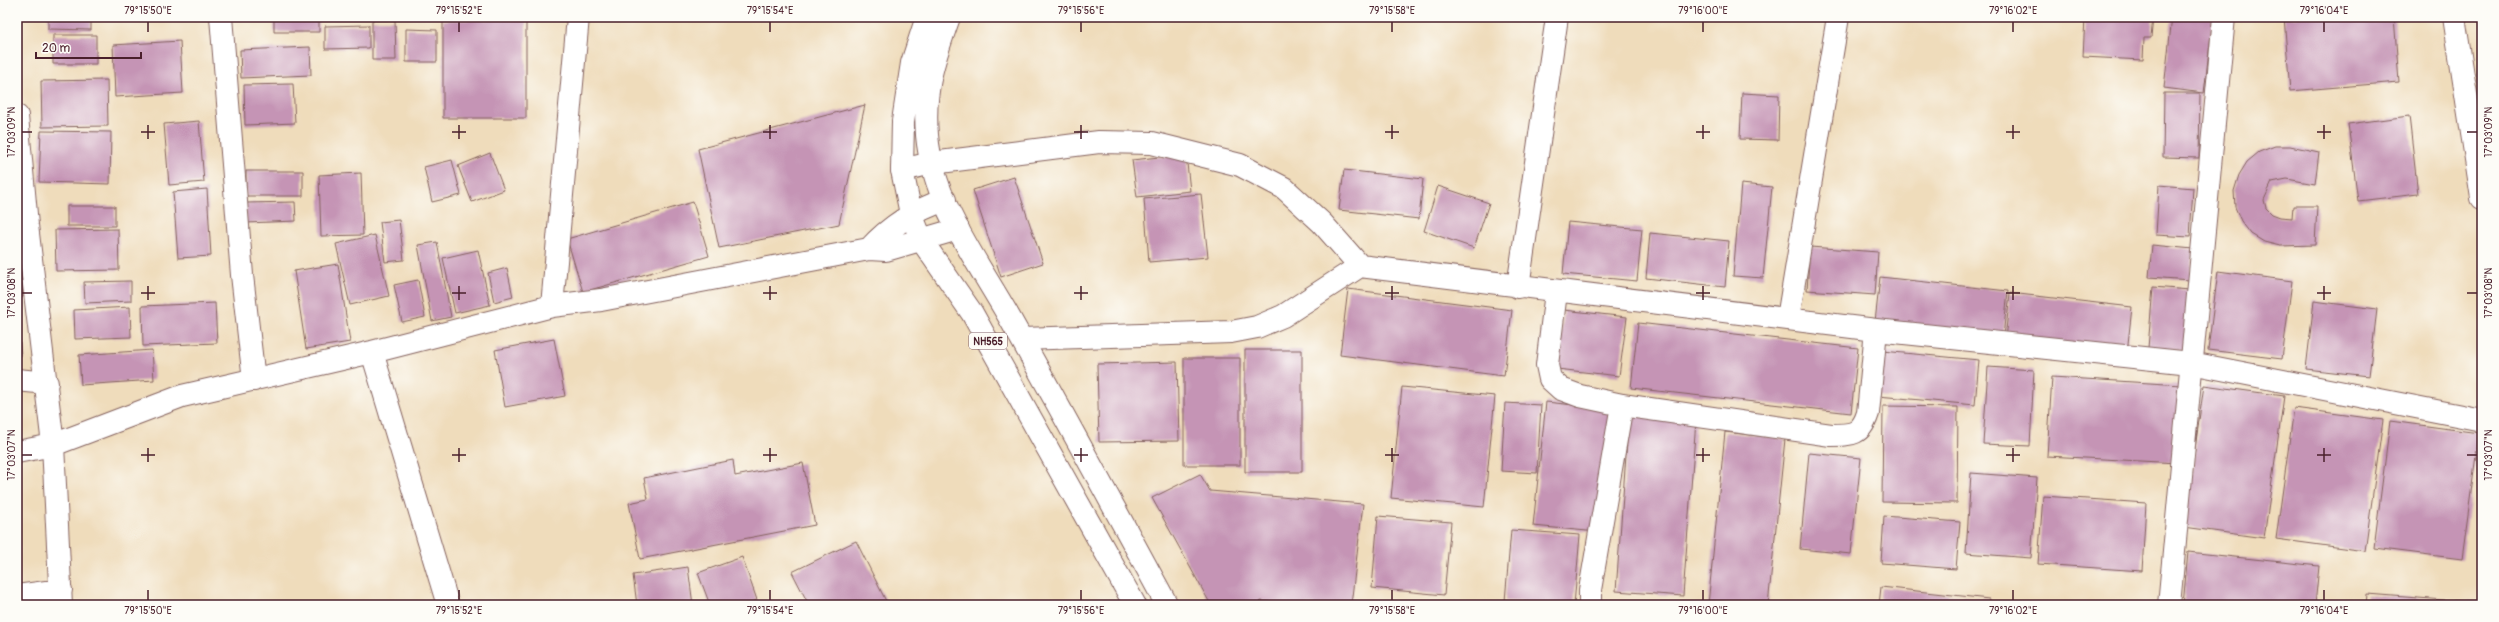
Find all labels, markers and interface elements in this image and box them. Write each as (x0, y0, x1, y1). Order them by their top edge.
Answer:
text: 79°15'50"E (124, 5, 172, 17)
text: 79°15'52"E (436, 5, 482, 17)
text: 79°15'54"E (747, 5, 793, 17)
text: 79°15'56"E (1058, 5, 1104, 17)
text: 79°15'58"E (1369, 5, 1415, 17)
text: 79°16'00"E (1678, 5, 1728, 17)
text: 79°16'02"E (1989, 5, 2037, 17)
text: 79°16'04"E (2300, 5, 2348, 17)
scale bar (36, 34, 141, 60)
text: 20 m (42, 41, 71, 56)
text: 17°03'09"N (6, 106, 18, 157)
text: 17°03'09"N (2483, 106, 2495, 157)
text: 17°03'08"N (6, 267, 18, 318)
text: 17°03'08"N (2483, 267, 2495, 318)
road number: NH565 (969, 333, 1007, 349)
text: 17°03'07"N (6, 429, 18, 480)
text: 17°03'07"N (2483, 429, 2495, 480)
text: 79°15'50"E (124, 605, 172, 617)
text: 79°15'52"E (436, 605, 482, 617)
text: 79°15'54"E (747, 605, 793, 617)
text: 79°15'56"E (1058, 605, 1104, 617)
text: 79°15'58"E (1369, 605, 1415, 617)
text: 79°16'00"E (1678, 605, 1728, 617)
text: 79°16'02"E (1989, 605, 2037, 617)
text: 79°16'04"E (2300, 605, 2348, 617)

